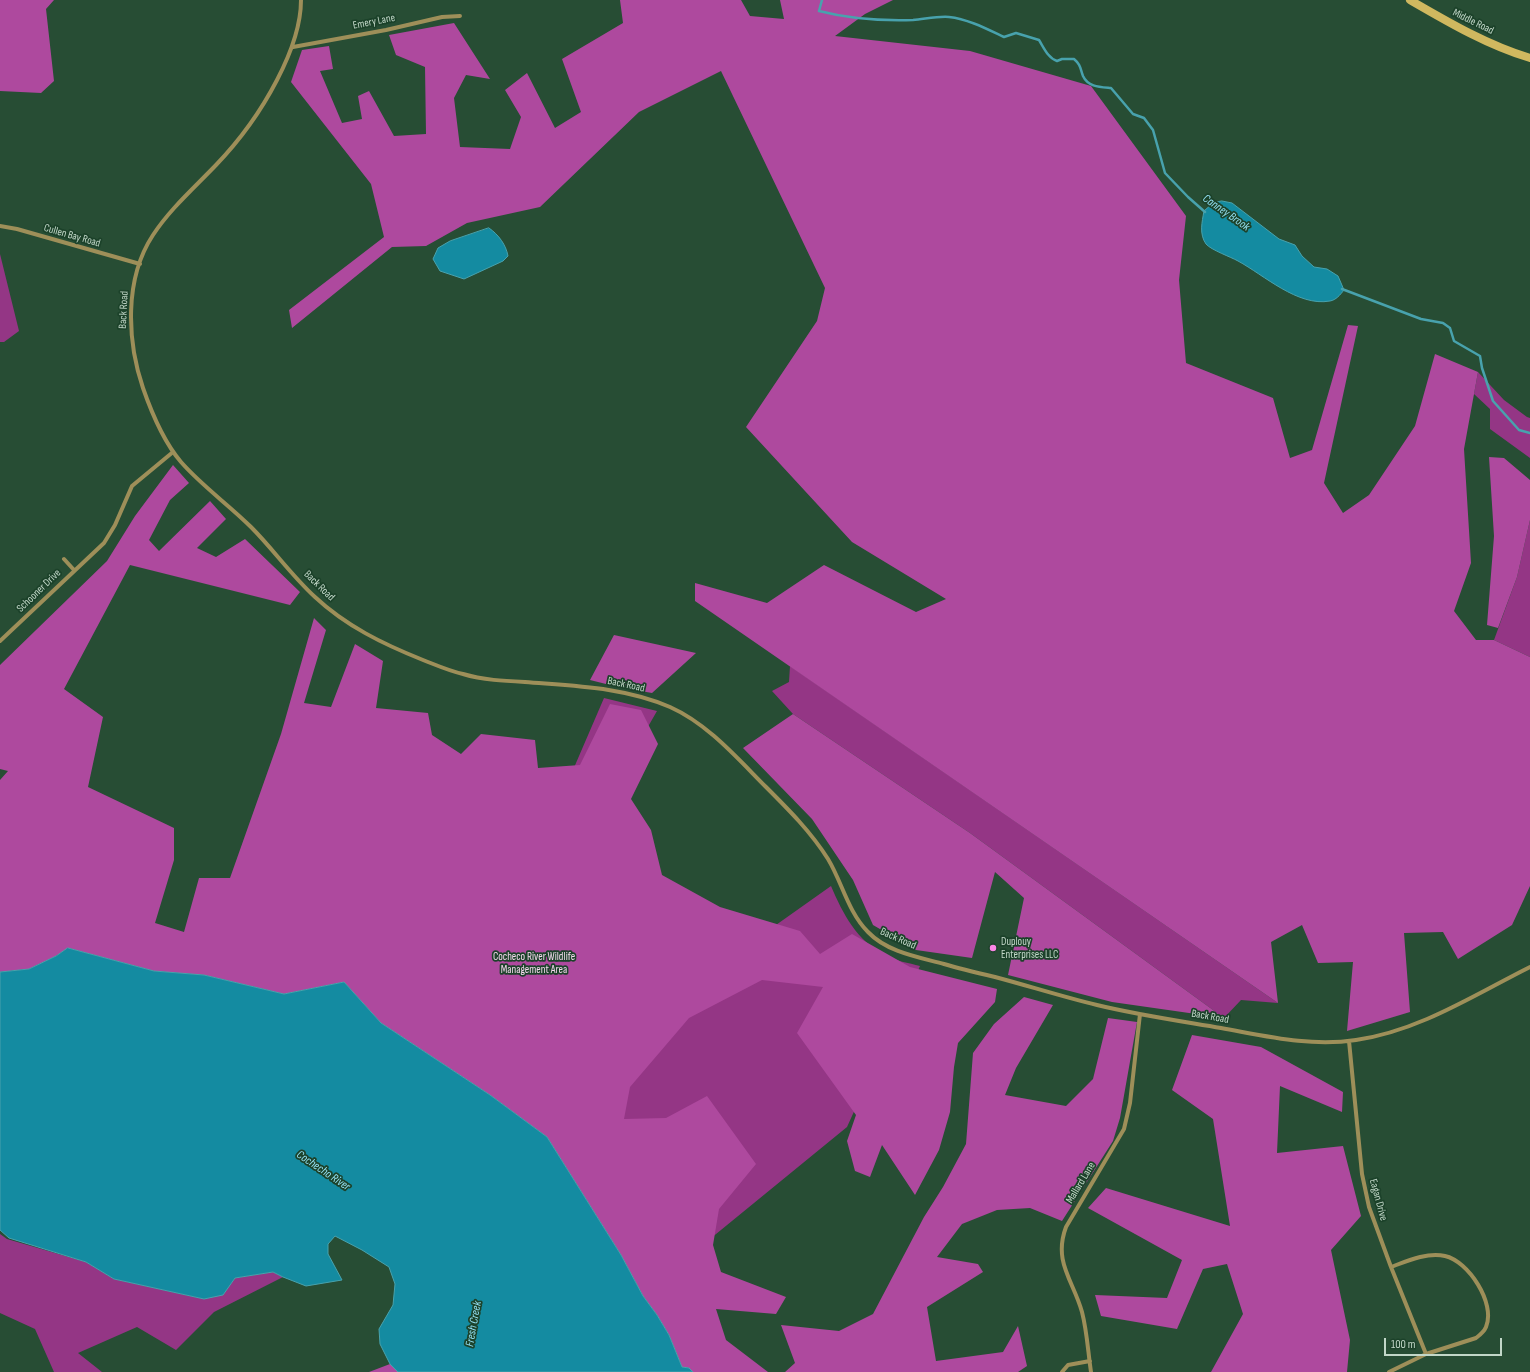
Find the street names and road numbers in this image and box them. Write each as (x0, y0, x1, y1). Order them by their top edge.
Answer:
street label: Middle Road (1450, 6, 1496, 38)
street label: Emery Lane (352, 11, 396, 33)
street label: Cullen Bay Road (42, 222, 102, 250)
street label: Back Road (116, 291, 132, 329)
street label: Schooner Drive (14, 567, 64, 615)
street label: Back Road (301, 568, 337, 604)
street label: Back Road (606, 675, 646, 695)
street label: Back Road (878, 925, 918, 953)
street label: Back Road (1190, 1007, 1230, 1027)
street label: Mallard Lane (1064, 1160, 1098, 1206)
street label: Eagan Drive (1366, 1178, 1390, 1222)

